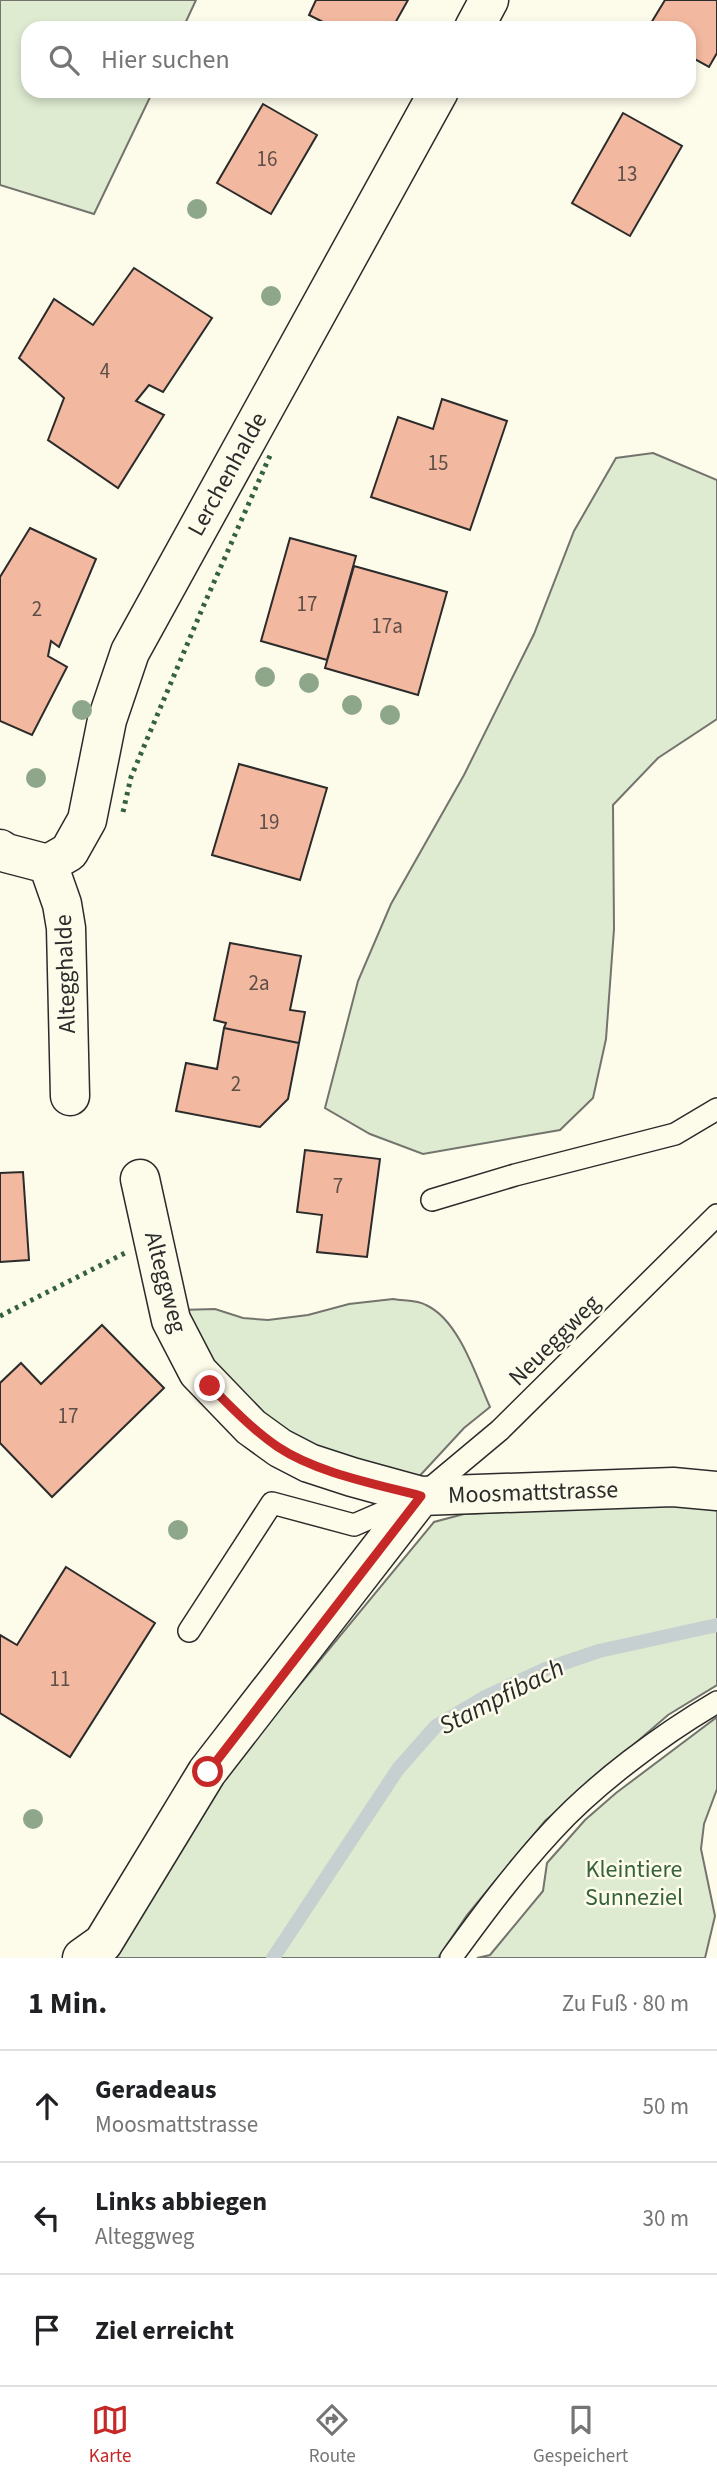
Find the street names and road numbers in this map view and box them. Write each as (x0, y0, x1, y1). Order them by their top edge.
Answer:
street label: Lerchenhalde (179, 406, 276, 543)
street label: Altegghalde (46, 914, 85, 1034)
street label: Alteggweg (135, 1228, 196, 1337)
street label: Neueggweg (501, 1287, 608, 1394)
street label: Moosmattstrasse (447, 1472, 619, 1513)

